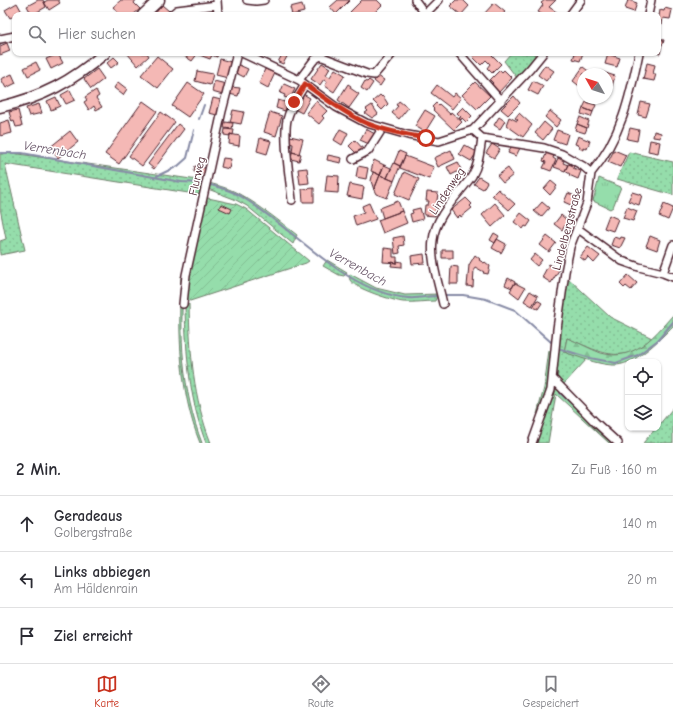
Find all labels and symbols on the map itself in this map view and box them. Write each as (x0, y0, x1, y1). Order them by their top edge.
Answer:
north arrow (577, 68, 613, 104)
route end (285, 93, 303, 111)
route start (417, 129, 435, 147)
water label: Verrenbach (22, 138, 88, 162)
street label: Flurweg (186, 155, 208, 197)
street label: Lindenweg (426, 165, 468, 217)
street label: Lindelbergstraße (549, 186, 585, 272)
water label: Verrenbach (327, 245, 389, 289)

